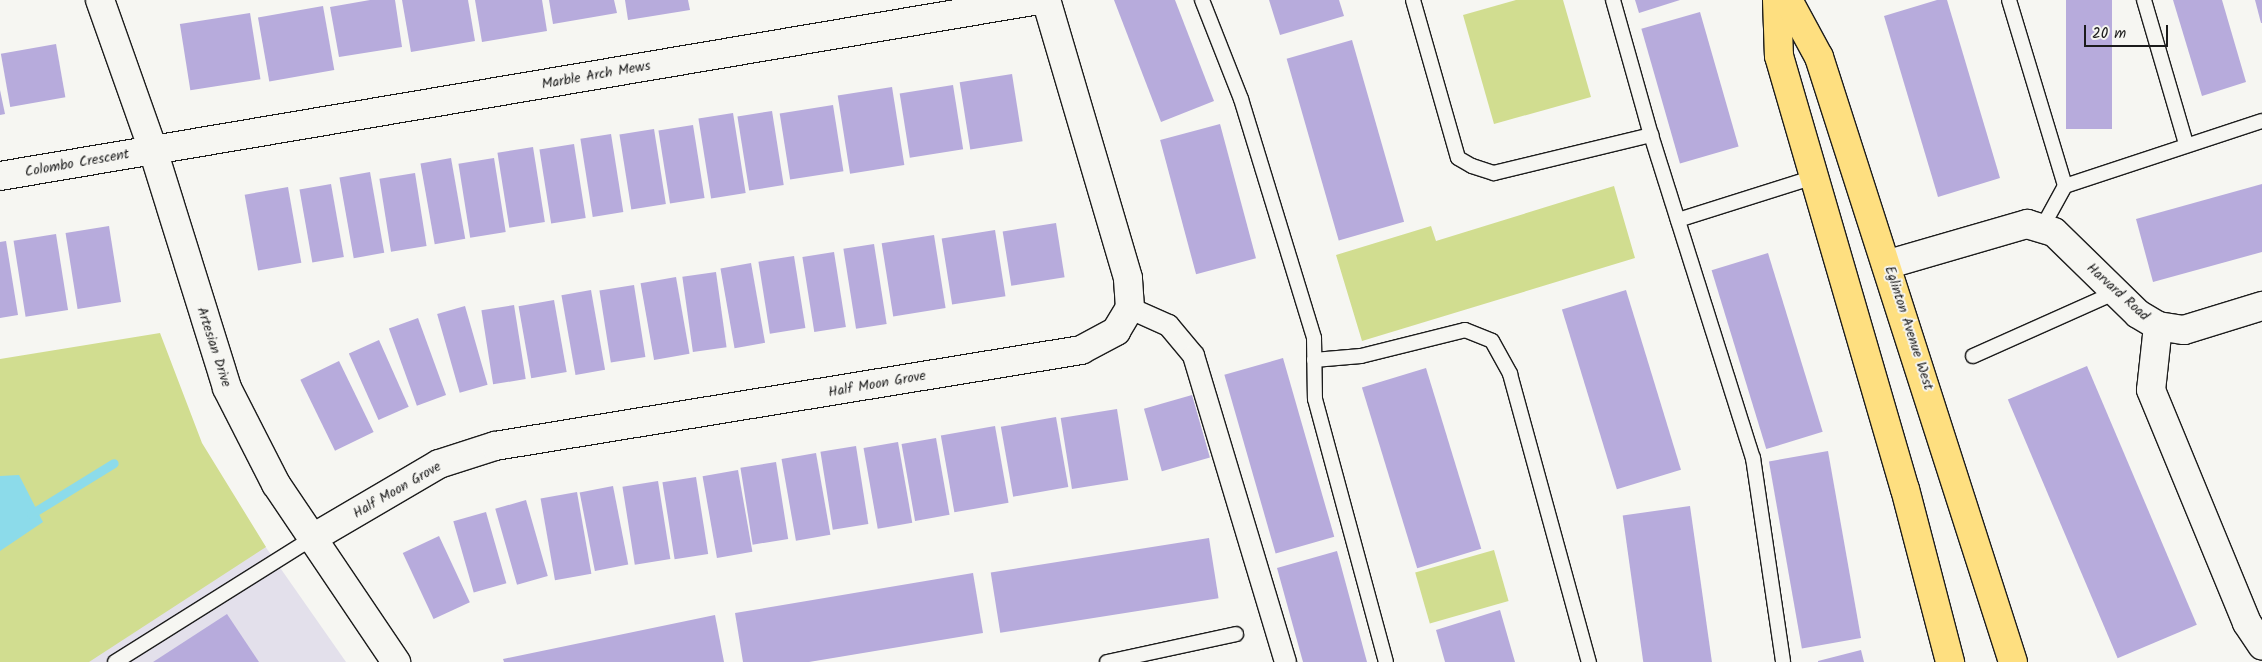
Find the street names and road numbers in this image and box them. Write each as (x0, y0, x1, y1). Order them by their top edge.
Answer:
street label: Marble Arch Mews (540, 57, 652, 93)
street label: Colombo Crescent (24, 146, 130, 180)
street label: Harvard Road (2083, 260, 2153, 324)
street label: Eglinton Avenue West (1881, 264, 1937, 392)
street label: Artesian Drive (193, 305, 235, 389)
street label: Half Moon Grove (827, 367, 927, 401)
street label: Half Moon Grove (350, 458, 444, 522)

